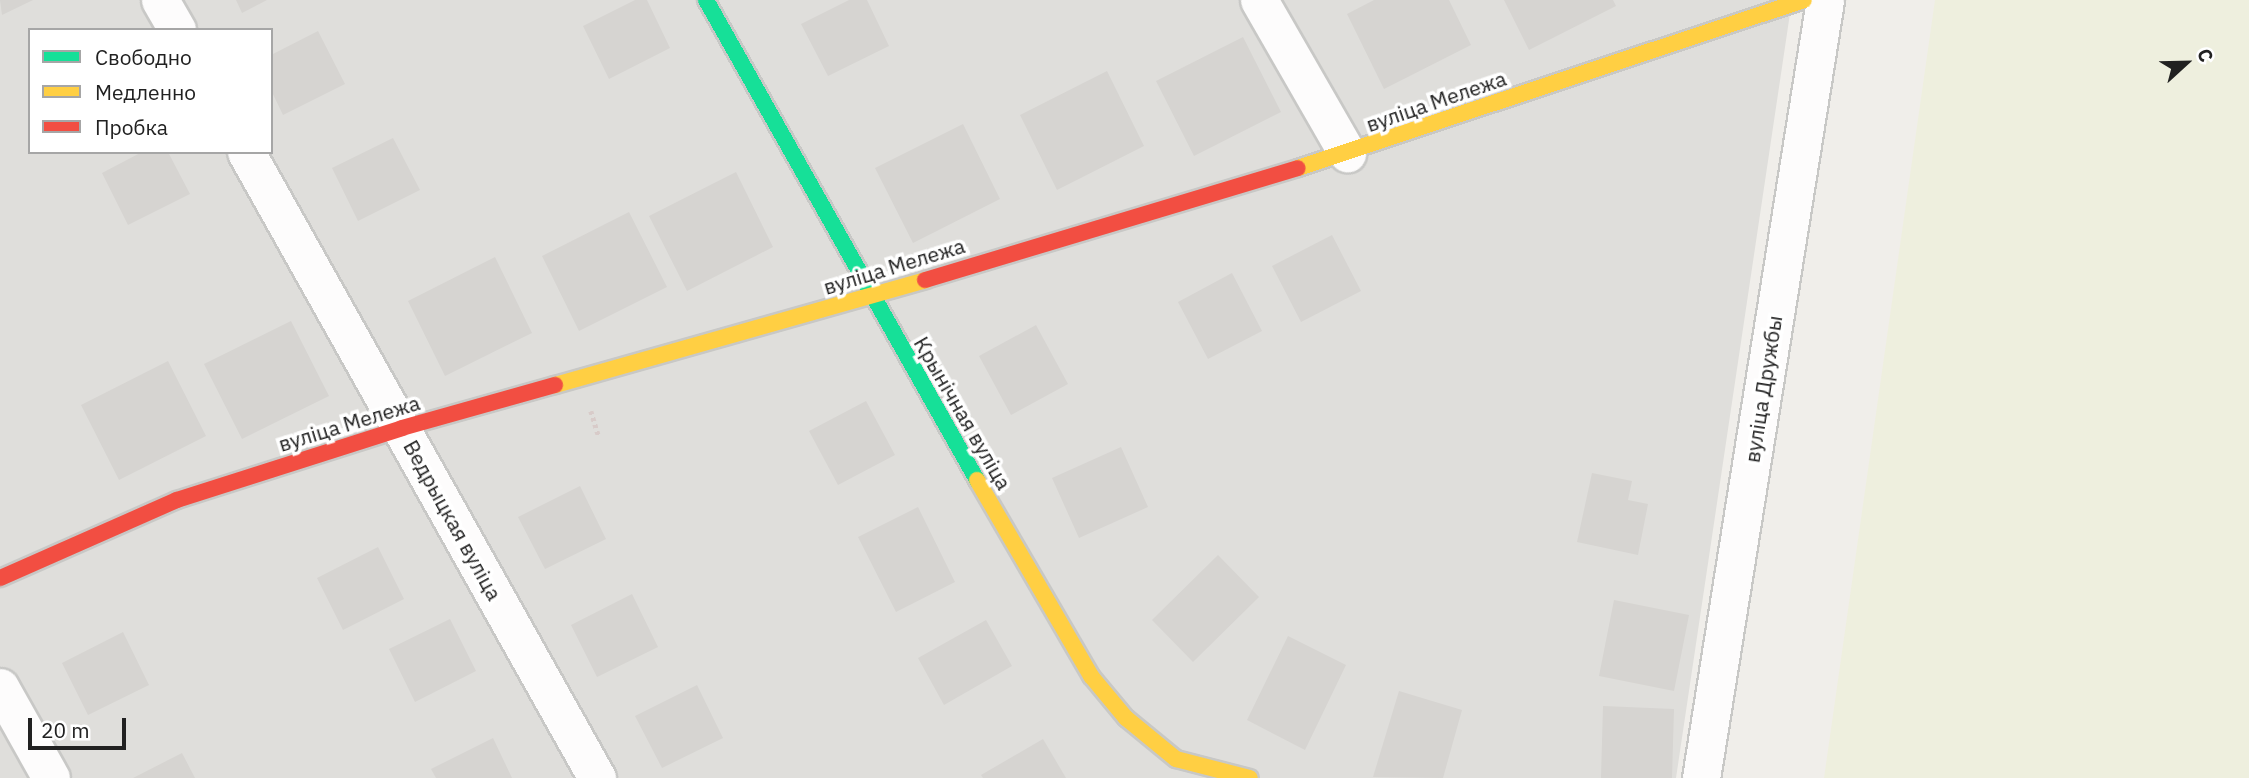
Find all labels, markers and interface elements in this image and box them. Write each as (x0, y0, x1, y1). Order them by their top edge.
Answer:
legend (28, 28, 273, 154)
north arrow (2151, 28, 2221, 98)
text: Свободно (95, 43, 192, 71)
text: С (2192, 45, 2219, 65)
street label: вуліца Мележа (1363, 65, 1509, 137)
text: Медленно (95, 78, 196, 106)
text: Пробка (95, 113, 168, 141)
street label: вуліца Мележа (820, 233, 968, 299)
street label: вуліца Дружбы (1739, 314, 1787, 464)
street label: Крынічная вуліца (909, 332, 1017, 494)
street label: вуліца Мележа (275, 390, 423, 456)
street label: Ведрыцкая вуліца (399, 436, 507, 604)
scale bar (32, 704, 130, 748)
text: 20 m (41, 716, 90, 744)

